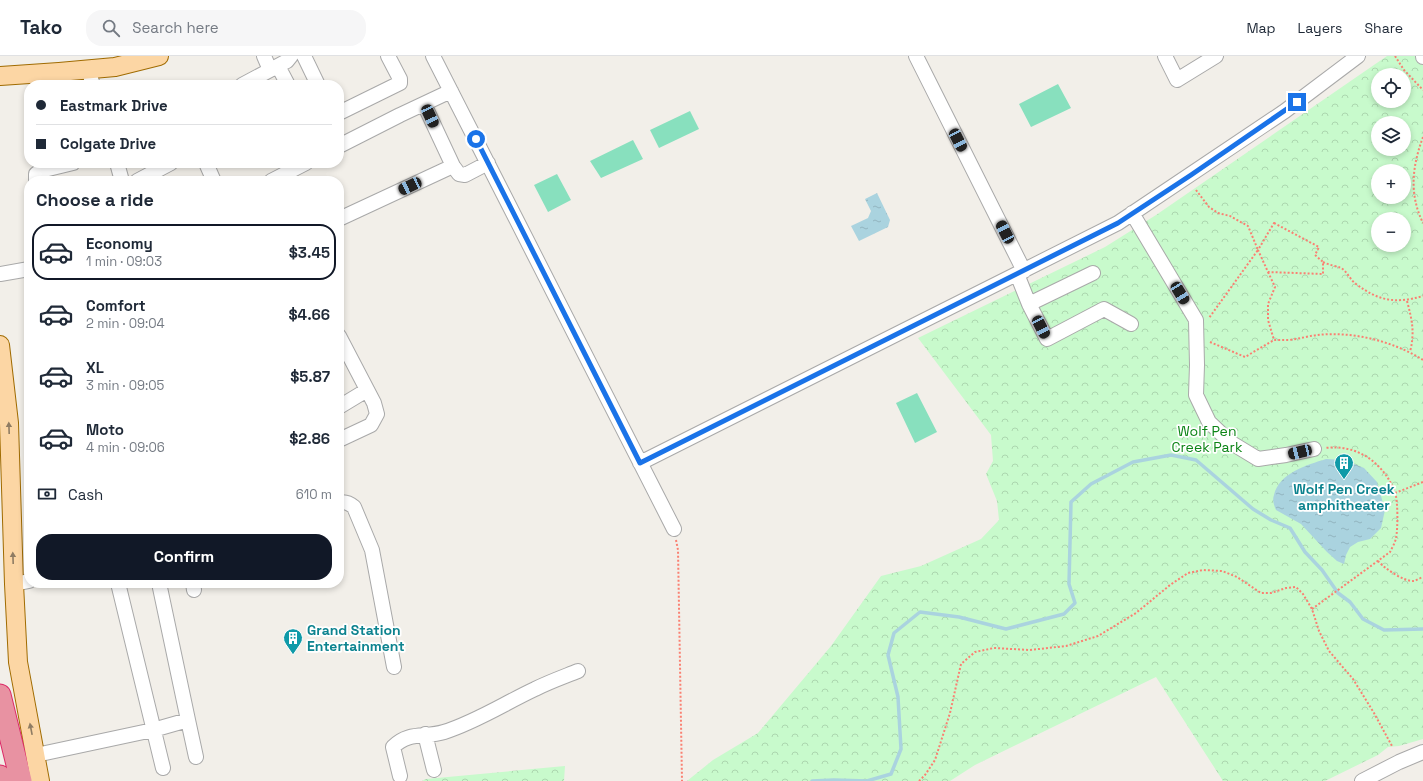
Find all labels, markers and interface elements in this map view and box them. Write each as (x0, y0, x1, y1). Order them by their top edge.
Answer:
search box (86, 10, 366, 46)
text: Tako (20, 15, 62, 40)
icon: search (100, 17, 122, 39)
text: Search here (132, 18, 219, 37)
text: Map (1246, 19, 1276, 37)
text: Layers (1298, 19, 1342, 37)
text: Share (1364, 19, 1403, 37)
map controls (1371, 68, 1411, 252)
button: locate (1371, 68, 1411, 108)
route end (1288, 93, 1306, 111)
text: Eastmark Drive (60, 96, 168, 115)
car (419, 103, 441, 129)
button: layers (1371, 116, 1411, 156)
car (947, 127, 969, 153)
route start (467, 130, 485, 148)
text: Colgate Drive (60, 134, 156, 153)
button: + (1371, 164, 1411, 204)
car (397, 175, 423, 197)
text: Choose a ride (36, 188, 154, 211)
button: − (1371, 212, 1411, 252)
car (994, 219, 1016, 245)
icon: car (38, 234, 74, 270)
text: Economy (86, 234, 153, 253)
text: $3.45 (289, 243, 330, 262)
text: 1 min · 09:03 (86, 253, 162, 270)
car (1169, 280, 1191, 306)
icon: car (38, 296, 74, 332)
text: Comfort (86, 296, 146, 315)
text: $4.66 (289, 305, 330, 324)
car (1030, 314, 1052, 340)
text: 2 min · 09:04 (86, 315, 165, 332)
icon: car (38, 358, 74, 394)
text: XL (86, 358, 104, 377)
text: $5.87 (290, 367, 330, 386)
text: 3 min · 09:05 (86, 377, 164, 394)
icon: car (38, 420, 74, 456)
text: Moto (86, 420, 124, 439)
one-way arrow (6, 421, 12, 434)
park label: Wolf Pen Creek Park (1172, 422, 1243, 456)
text: $2.86 (289, 429, 330, 448)
text: 4 min · 09:06 (86, 439, 165, 456)
car (1287, 443, 1313, 461)
building icon: Wolf Pen Creek amphitheater (1333, 452, 1355, 480)
place label: Wolf Pen Creek amphitheater (1293, 480, 1395, 514)
icon: cash (36, 483, 58, 505)
text: Cash (68, 485, 103, 504)
text: 610 m (296, 486, 332, 503)
button: Confirm (36, 534, 332, 580)
one-way arrow (10, 551, 16, 564)
place label: Grand Station Entertainment (307, 621, 405, 655)
building icon: Grand Station Entertainment (282, 627, 304, 655)
one-way arrow (27, 723, 33, 735)

